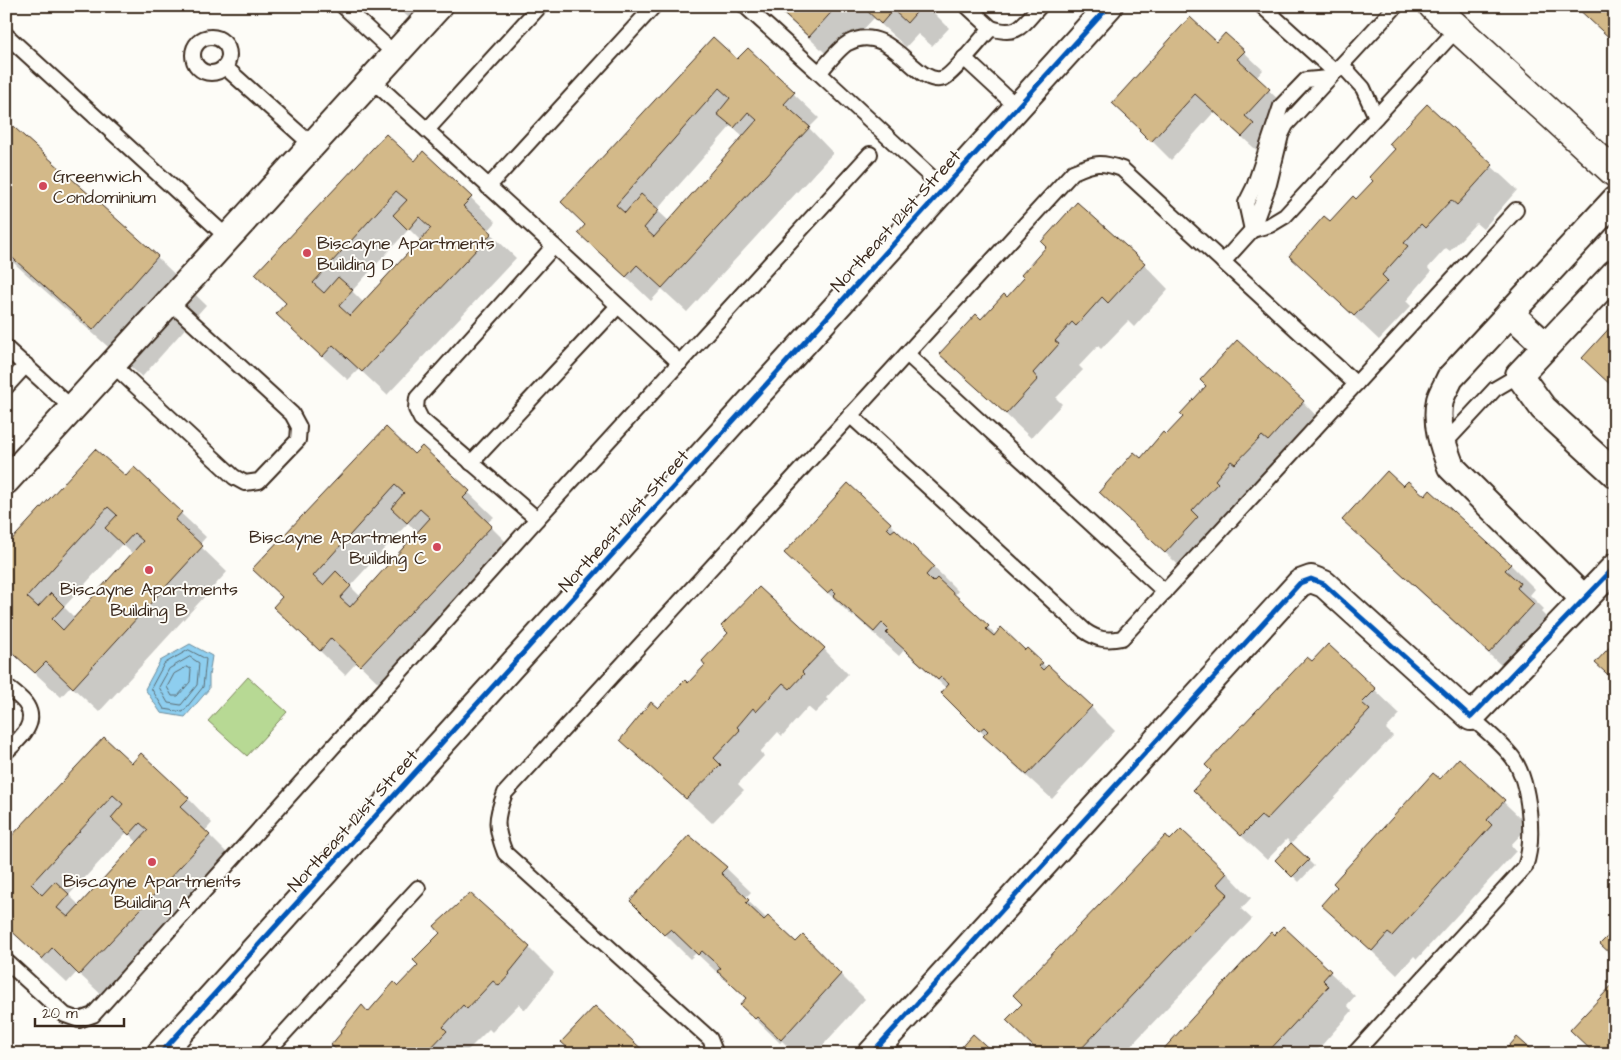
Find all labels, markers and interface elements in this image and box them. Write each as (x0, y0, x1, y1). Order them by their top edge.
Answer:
street label: Northeast 121st Street (825, 144, 967, 298)
place label: Greenwich Condominium (53, 164, 156, 210)
marker: Greenwich Condominium (37, 180, 49, 192)
place label: Biscayne Apartments Building D (317, 231, 495, 278)
marker: Biscayne Apartments Building D (301, 247, 313, 259)
street label: Northeast 121st Street (553, 444, 695, 598)
place label: Biscayne Apartments Building C (249, 525, 427, 572)
marker: Biscayne Apartments Building C (431, 541, 443, 553)
marker: Biscayne Apartments Building B (143, 564, 155, 576)
place label: Biscayne Apartments Building B (60, 577, 238, 624)
street label: Northeast 121st Street (282, 744, 424, 898)
marker: Biscayne Apartments Building A (146, 856, 158, 868)
place label: Biscayne Apartments Building A (63, 869, 241, 916)
scale bar (35, 995, 124, 1027)
text: 20 m (42, 1003, 78, 1024)

